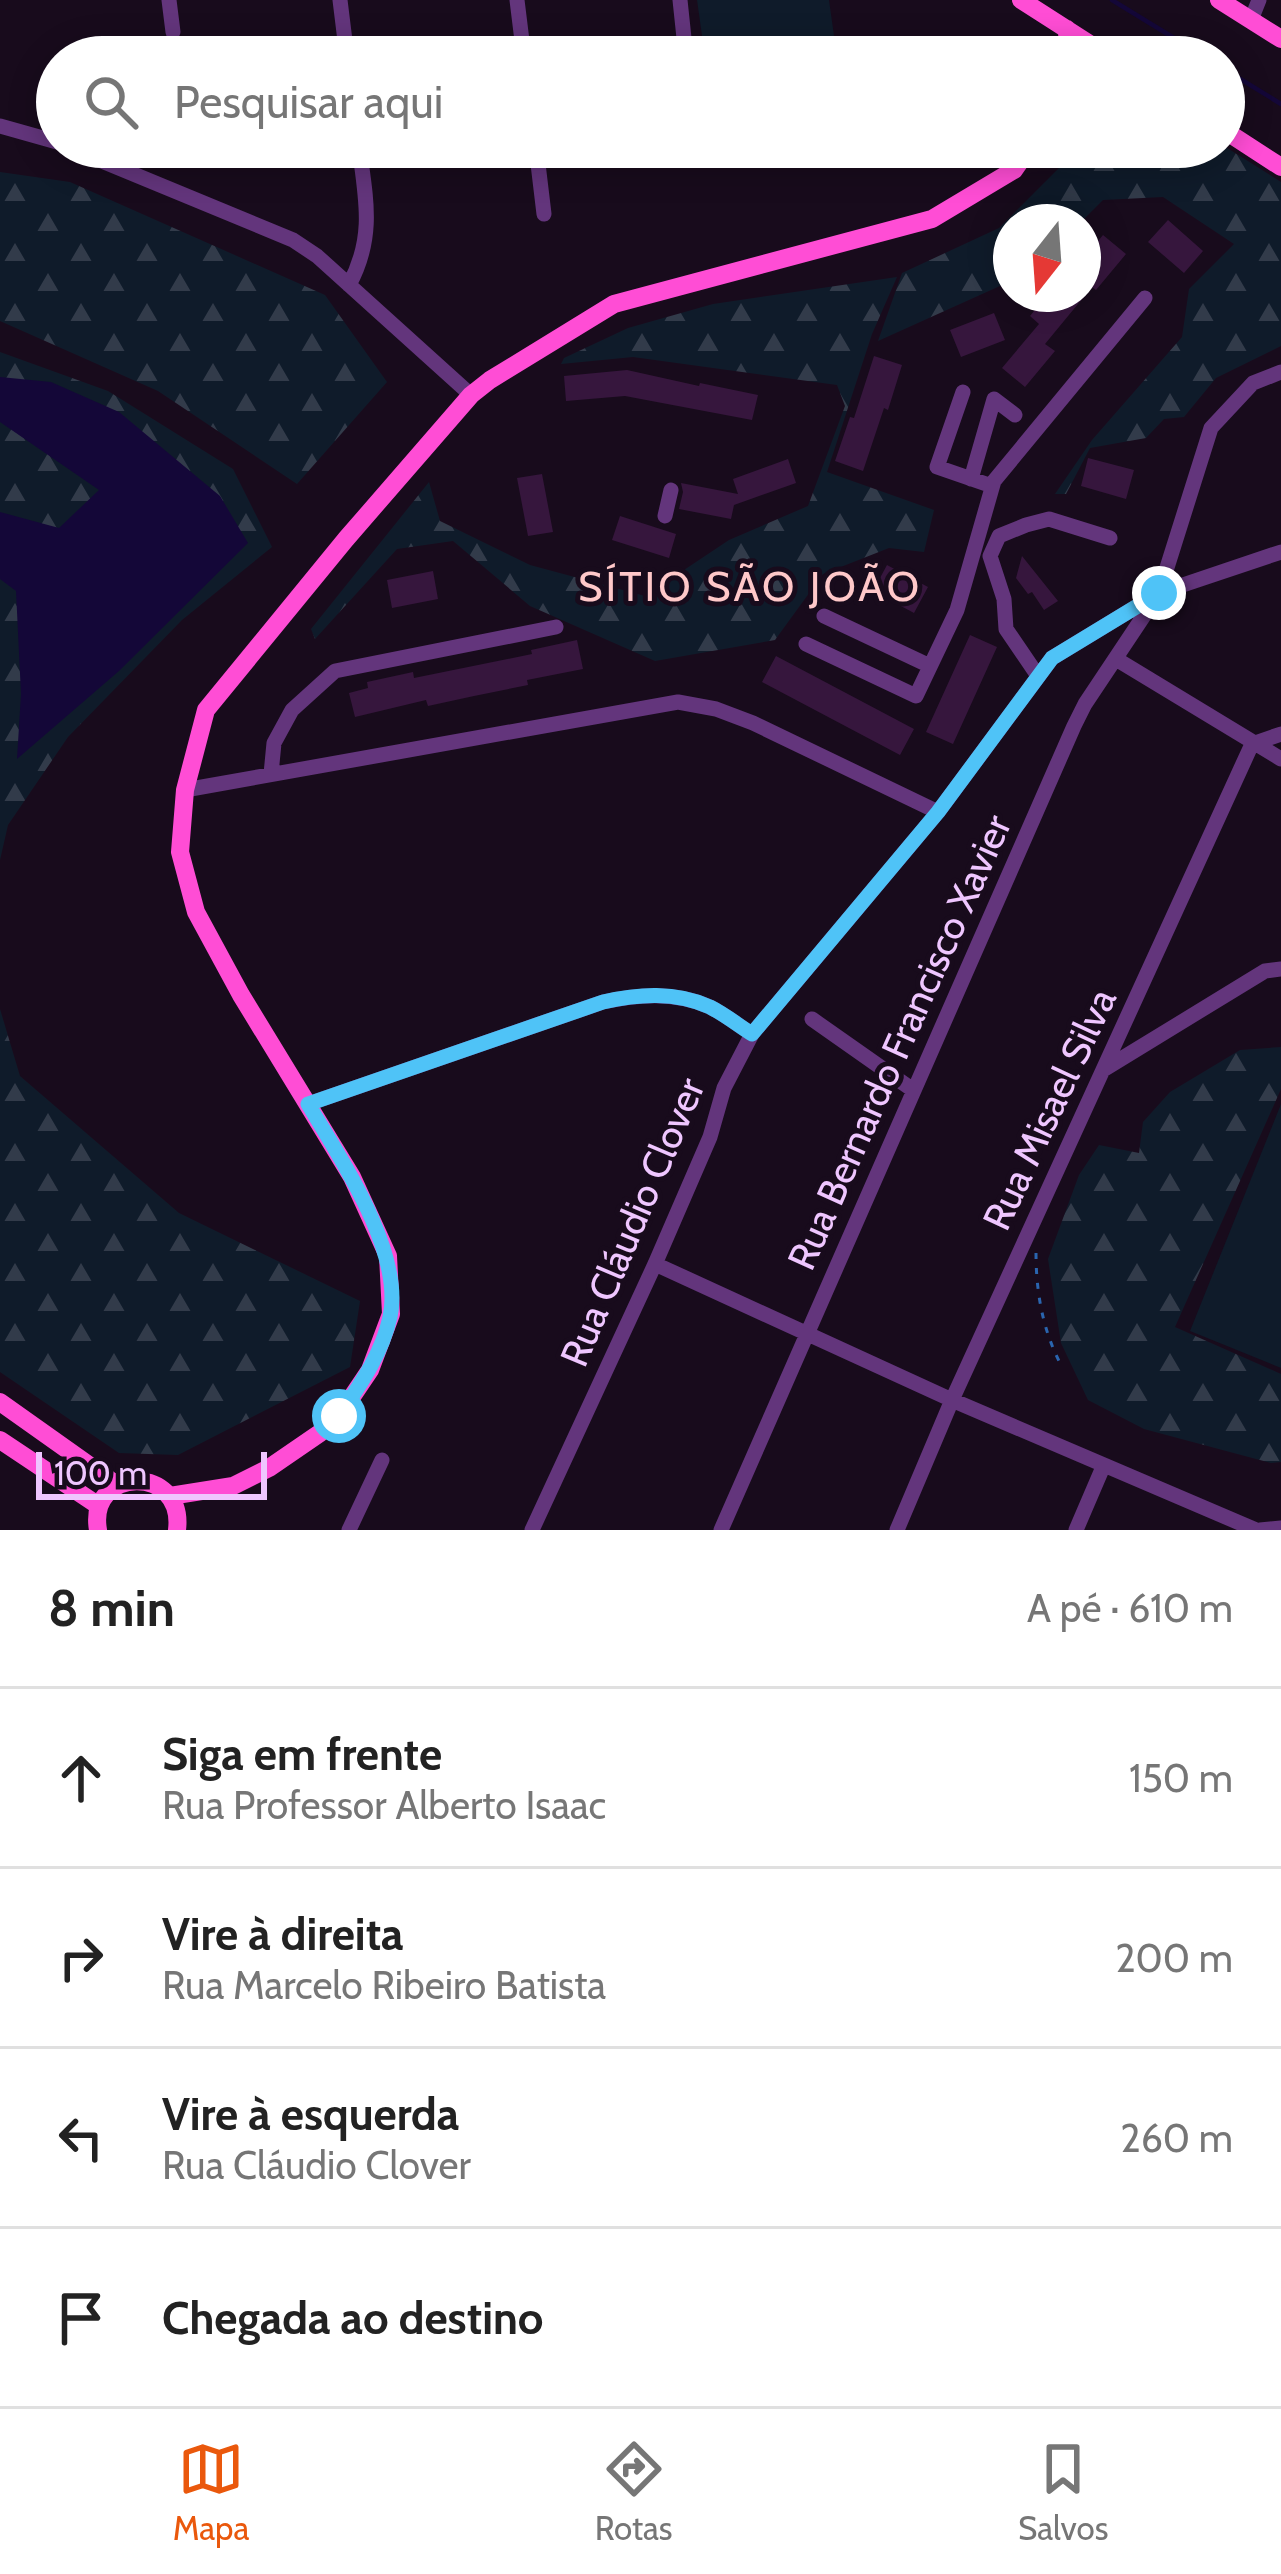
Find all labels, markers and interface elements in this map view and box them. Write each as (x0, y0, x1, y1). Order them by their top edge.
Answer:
search box (36, 36, 1245, 168)
icon: search (78, 69, 144, 135)
text: Pesquisar aqui (174, 75, 443, 129)
north arrow (993, 204, 1101, 312)
district label: SÍTIO SÃO JOÃO (578, 560, 922, 612)
route end (1132, 566, 1186, 620)
street label: Rua Bernardo Francisco Xavier (777, 807, 1021, 1277)
street label: Rua Misael Silva (972, 980, 1126, 1237)
street label: Rua Cláudio Clover (550, 1070, 715, 1373)
route start (312, 1389, 366, 1443)
scale bar (36, 1446, 267, 1499)
text: 100 m (54, 1453, 147, 1493)
text: 8 min (48, 1577, 175, 1639)
text: A pé · 610 m (1027, 1584, 1233, 1632)
text: Siga em frente (162, 1727, 442, 1781)
icon: ahead (48, 1745, 114, 1811)
text: 150 m (1129, 1754, 1233, 1802)
text: Rua Professor Alberto Isaac (162, 1781, 606, 1829)
text: Vire à direita (162, 1907, 404, 1961)
icon: right (48, 1925, 114, 1991)
text: 200 m (1115, 1934, 1233, 1982)
text: Rua Marcelo Ribeiro Batista (162, 1961, 606, 2009)
text: Vire à esquerda (162, 2087, 459, 2141)
icon: left (48, 2105, 114, 2171)
text: 260 m (1120, 2114, 1233, 2162)
text: Rua Cláudio Clover (162, 2141, 471, 2189)
icon: arrive (48, 2285, 114, 2351)
text: Chegada ao destino (162, 2291, 543, 2345)
tab: Mapa (173, 2436, 249, 2548)
tab: Rotas (595, 2436, 673, 2548)
tab: Salvos (1018, 2436, 1108, 2548)

